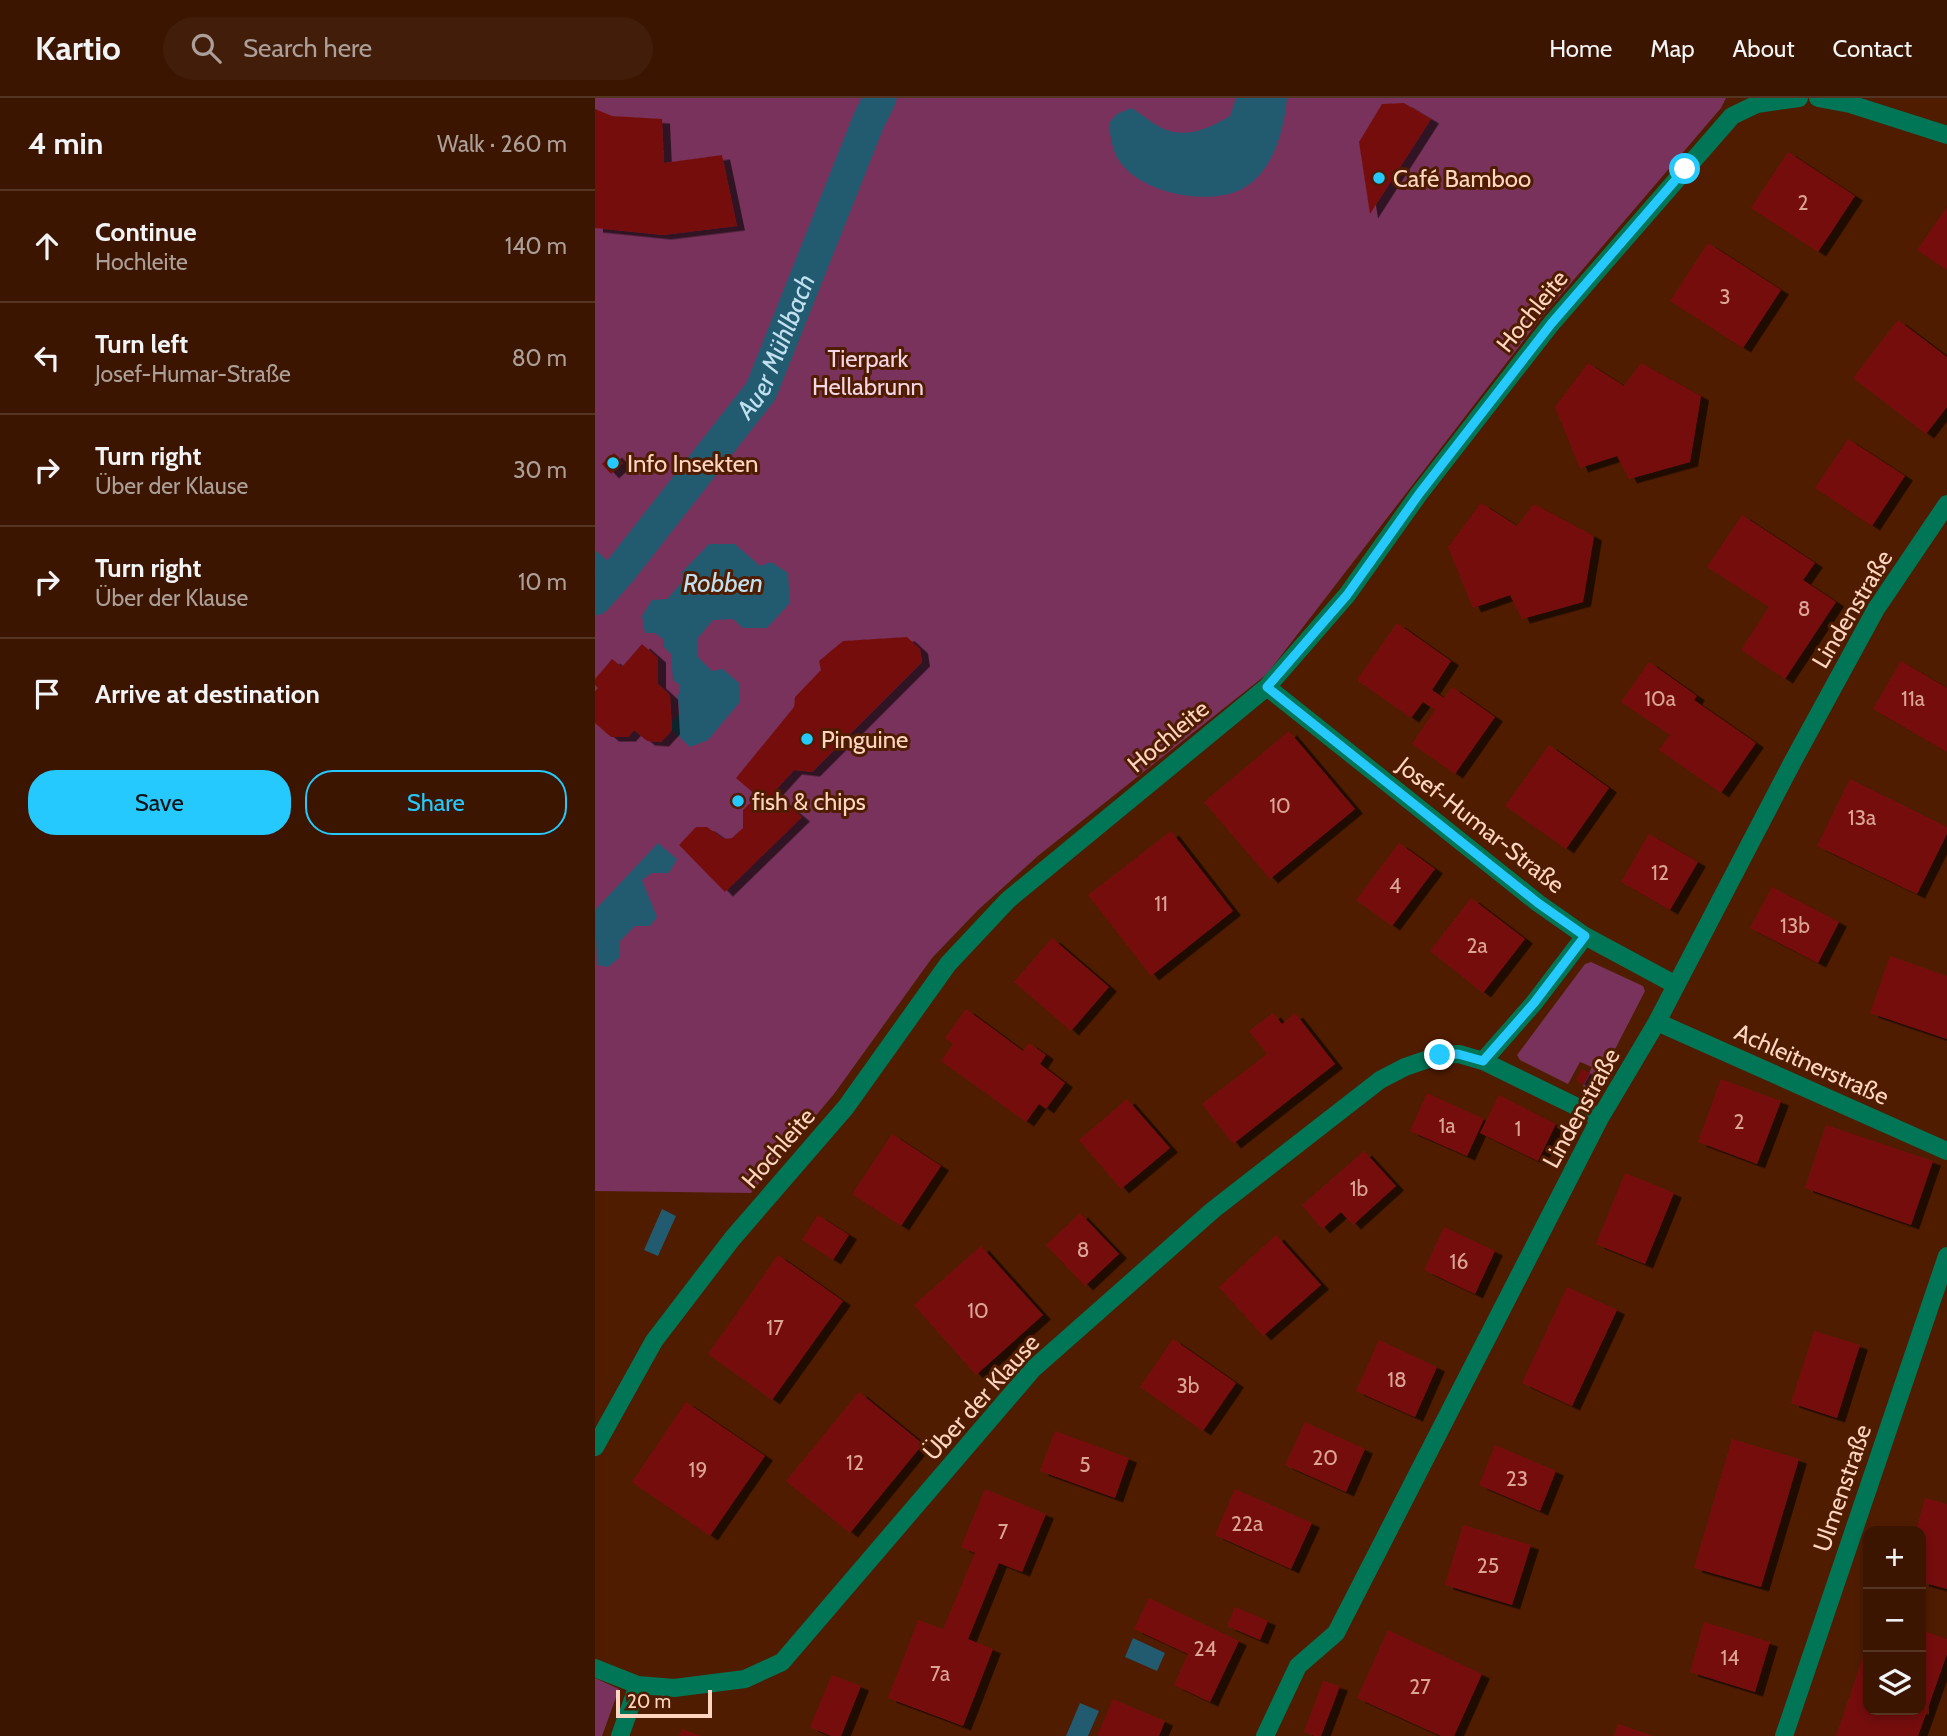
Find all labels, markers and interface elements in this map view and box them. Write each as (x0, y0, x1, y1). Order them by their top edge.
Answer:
search box (163, 17, 653, 80)
text: Kartio (35, 28, 121, 68)
icon: search (187, 29, 225, 67)
text: Search here (243, 32, 372, 64)
text: Home (1549, 34, 1612, 63)
text: Map (1650, 34, 1695, 63)
text: About (1733, 34, 1795, 63)
text: Contact (1833, 34, 1912, 63)
text: 4 min (28, 125, 103, 162)
text: Walk · 260 m (437, 130, 567, 158)
route start (1669, 153, 1700, 184)
place label: Café Bamboo (1393, 164, 1531, 193)
marker: Café Bamboo (1371, 170, 1387, 186)
house number: 2 (1797, 190, 1809, 215)
text: Continue (95, 216, 197, 248)
icon: ahead (28, 227, 66, 265)
text: 140 m (505, 232, 567, 260)
text: Hochleite (95, 248, 188, 276)
street label: Hochleite (1490, 264, 1574, 358)
water label: Auer Mühlbach (729, 269, 822, 426)
house number: 3 (1719, 284, 1731, 309)
text: Turn left (95, 328, 188, 360)
icon: left (28, 339, 66, 377)
text: 80 m (512, 344, 567, 372)
park label: Tierpark Hellabrunn (812, 344, 924, 401)
text: Josef-Humar-Straße (95, 360, 291, 388)
text: Turn right (95, 440, 201, 472)
place label: Info Insekten (627, 449, 759, 478)
icon: right (28, 451, 66, 489)
marker: Info Insekten (605, 455, 621, 471)
text: 30 m (513, 456, 567, 484)
text: Über der Klause (95, 472, 248, 500)
street label: Lindenstraße (1805, 545, 1899, 673)
text: Turn right (95, 552, 201, 584)
icon: right (28, 563, 66, 601)
water label: Robben (683, 567, 763, 599)
text: 10 m (518, 568, 567, 596)
text: Über der Klause (95, 584, 248, 612)
house number: 8 (1798, 596, 1810, 621)
icon: arrive (28, 675, 66, 713)
text: Arrive at destination (95, 678, 320, 710)
house number: 10a (1644, 686, 1676, 711)
house number: 11a (1901, 686, 1925, 711)
street label: Hochleite (1122, 694, 1214, 778)
place label: Pinguine (821, 725, 908, 754)
marker: Pinguine (799, 731, 815, 747)
street label: Josef-Humar-Straße (1391, 750, 1570, 899)
button: Save (28, 770, 291, 835)
button: Share (305, 770, 567, 835)
place label: fish & chips (752, 787, 866, 816)
marker: fish & chips (730, 793, 746, 809)
house number: 10 (1269, 793, 1291, 818)
house number: 13a (1848, 805, 1876, 830)
house number: 12 (1651, 860, 1669, 885)
house number: 4 (1389, 873, 1401, 898)
house number: 11 (1154, 891, 1168, 916)
house number: 13b (1780, 913, 1810, 938)
house number: 2a (1466, 933, 1488, 958)
street label: Achleitnerstraße (1730, 1017, 1894, 1111)
route end (1424, 1039, 1455, 1070)
street label: Lindenstraße (1536, 1043, 1626, 1173)
street label: Hochleite (735, 1102, 821, 1194)
house number: 2 (1733, 1109, 1745, 1134)
house number: 1a (1439, 1113, 1455, 1138)
house number: 1 (1515, 1116, 1521, 1141)
house number: 1b (1350, 1176, 1368, 1201)
house number: 8 (1077, 1237, 1089, 1262)
house number: 16 (1450, 1249, 1468, 1274)
house number: 10 (967, 1298, 989, 1323)
house number: 17 (766, 1315, 784, 1340)
street label: Über der Klause (917, 1328, 1045, 1466)
house number: 18 (1387, 1367, 1407, 1392)
house number: 3b (1176, 1373, 1200, 1398)
street label: Ulmenstraße (1807, 1421, 1877, 1555)
house number: 20 (1312, 1445, 1338, 1470)
house number: 12 (846, 1450, 864, 1475)
house number: 5 (1079, 1452, 1091, 1477)
house number: 19 (689, 1457, 707, 1482)
house number: 23 (1506, 1466, 1528, 1491)
house number: 22a (1231, 1511, 1263, 1536)
house number: 7 (998, 1519, 1009, 1544)
map controls (1863, 1526, 1926, 1715)
button: + (1863, 1526, 1926, 1589)
house number: 25 (1477, 1553, 1499, 1578)
button: − (1863, 1589, 1926, 1652)
house number: 24 (1193, 1636, 1217, 1661)
house number: 14 (1721, 1645, 1739, 1670)
button: layers (1863, 1652, 1926, 1715)
house number: 7a (930, 1661, 950, 1686)
house number: 27 (1409, 1674, 1431, 1699)
scale bar (616, 1687, 712, 1719)
text: 20 m (627, 1690, 671, 1713)

